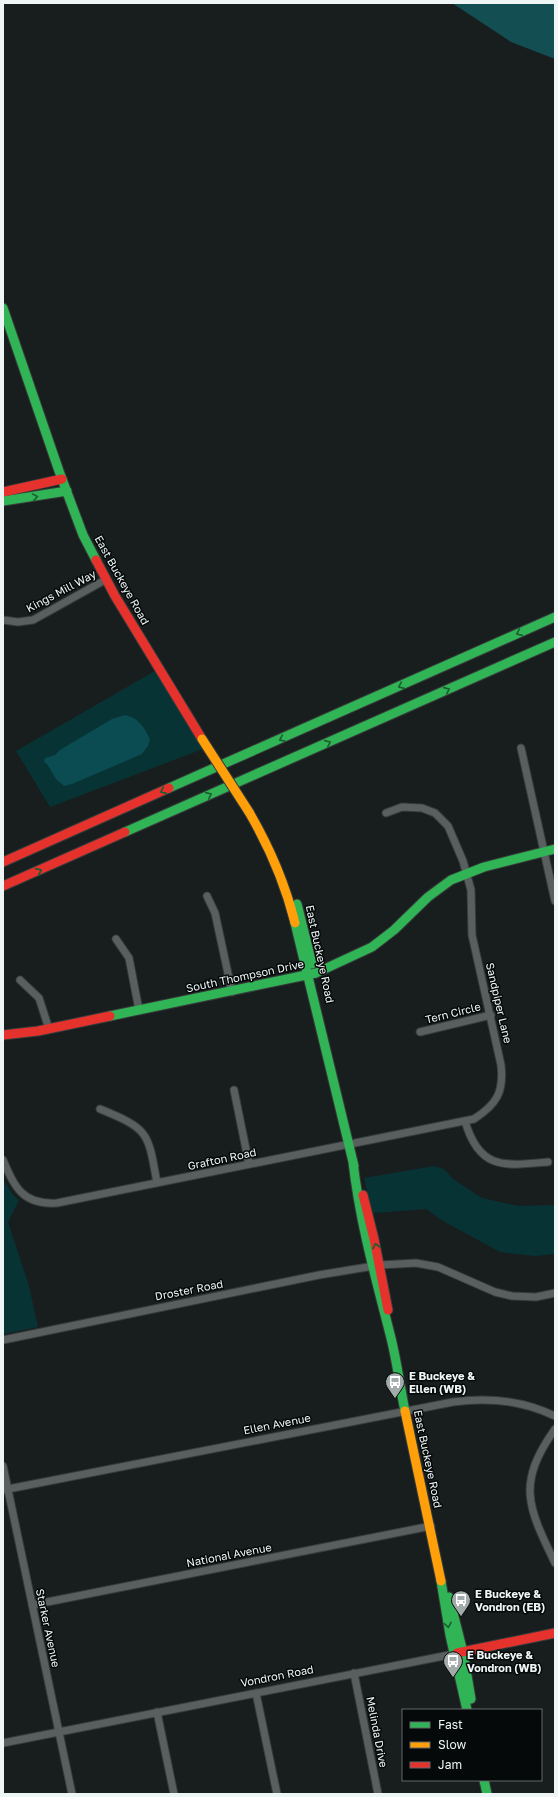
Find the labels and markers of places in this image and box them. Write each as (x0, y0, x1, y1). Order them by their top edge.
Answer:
place label: E Buckeye & Ellen (WB) (409, 1369, 475, 1395)
bus stop icon: E Buckeye & Ellen (WB) (384, 1371, 406, 1399)
place label: E Buckeye & Vondron (EB) (475, 1587, 545, 1613)
bus stop icon: E Buckeye & Vondron (EB) (450, 1589, 472, 1617)
place label: E Buckeye & Vondron (WB) (467, 1648, 541, 1674)
bus stop icon: E Buckeye & Vondron (WB) (442, 1650, 464, 1678)

